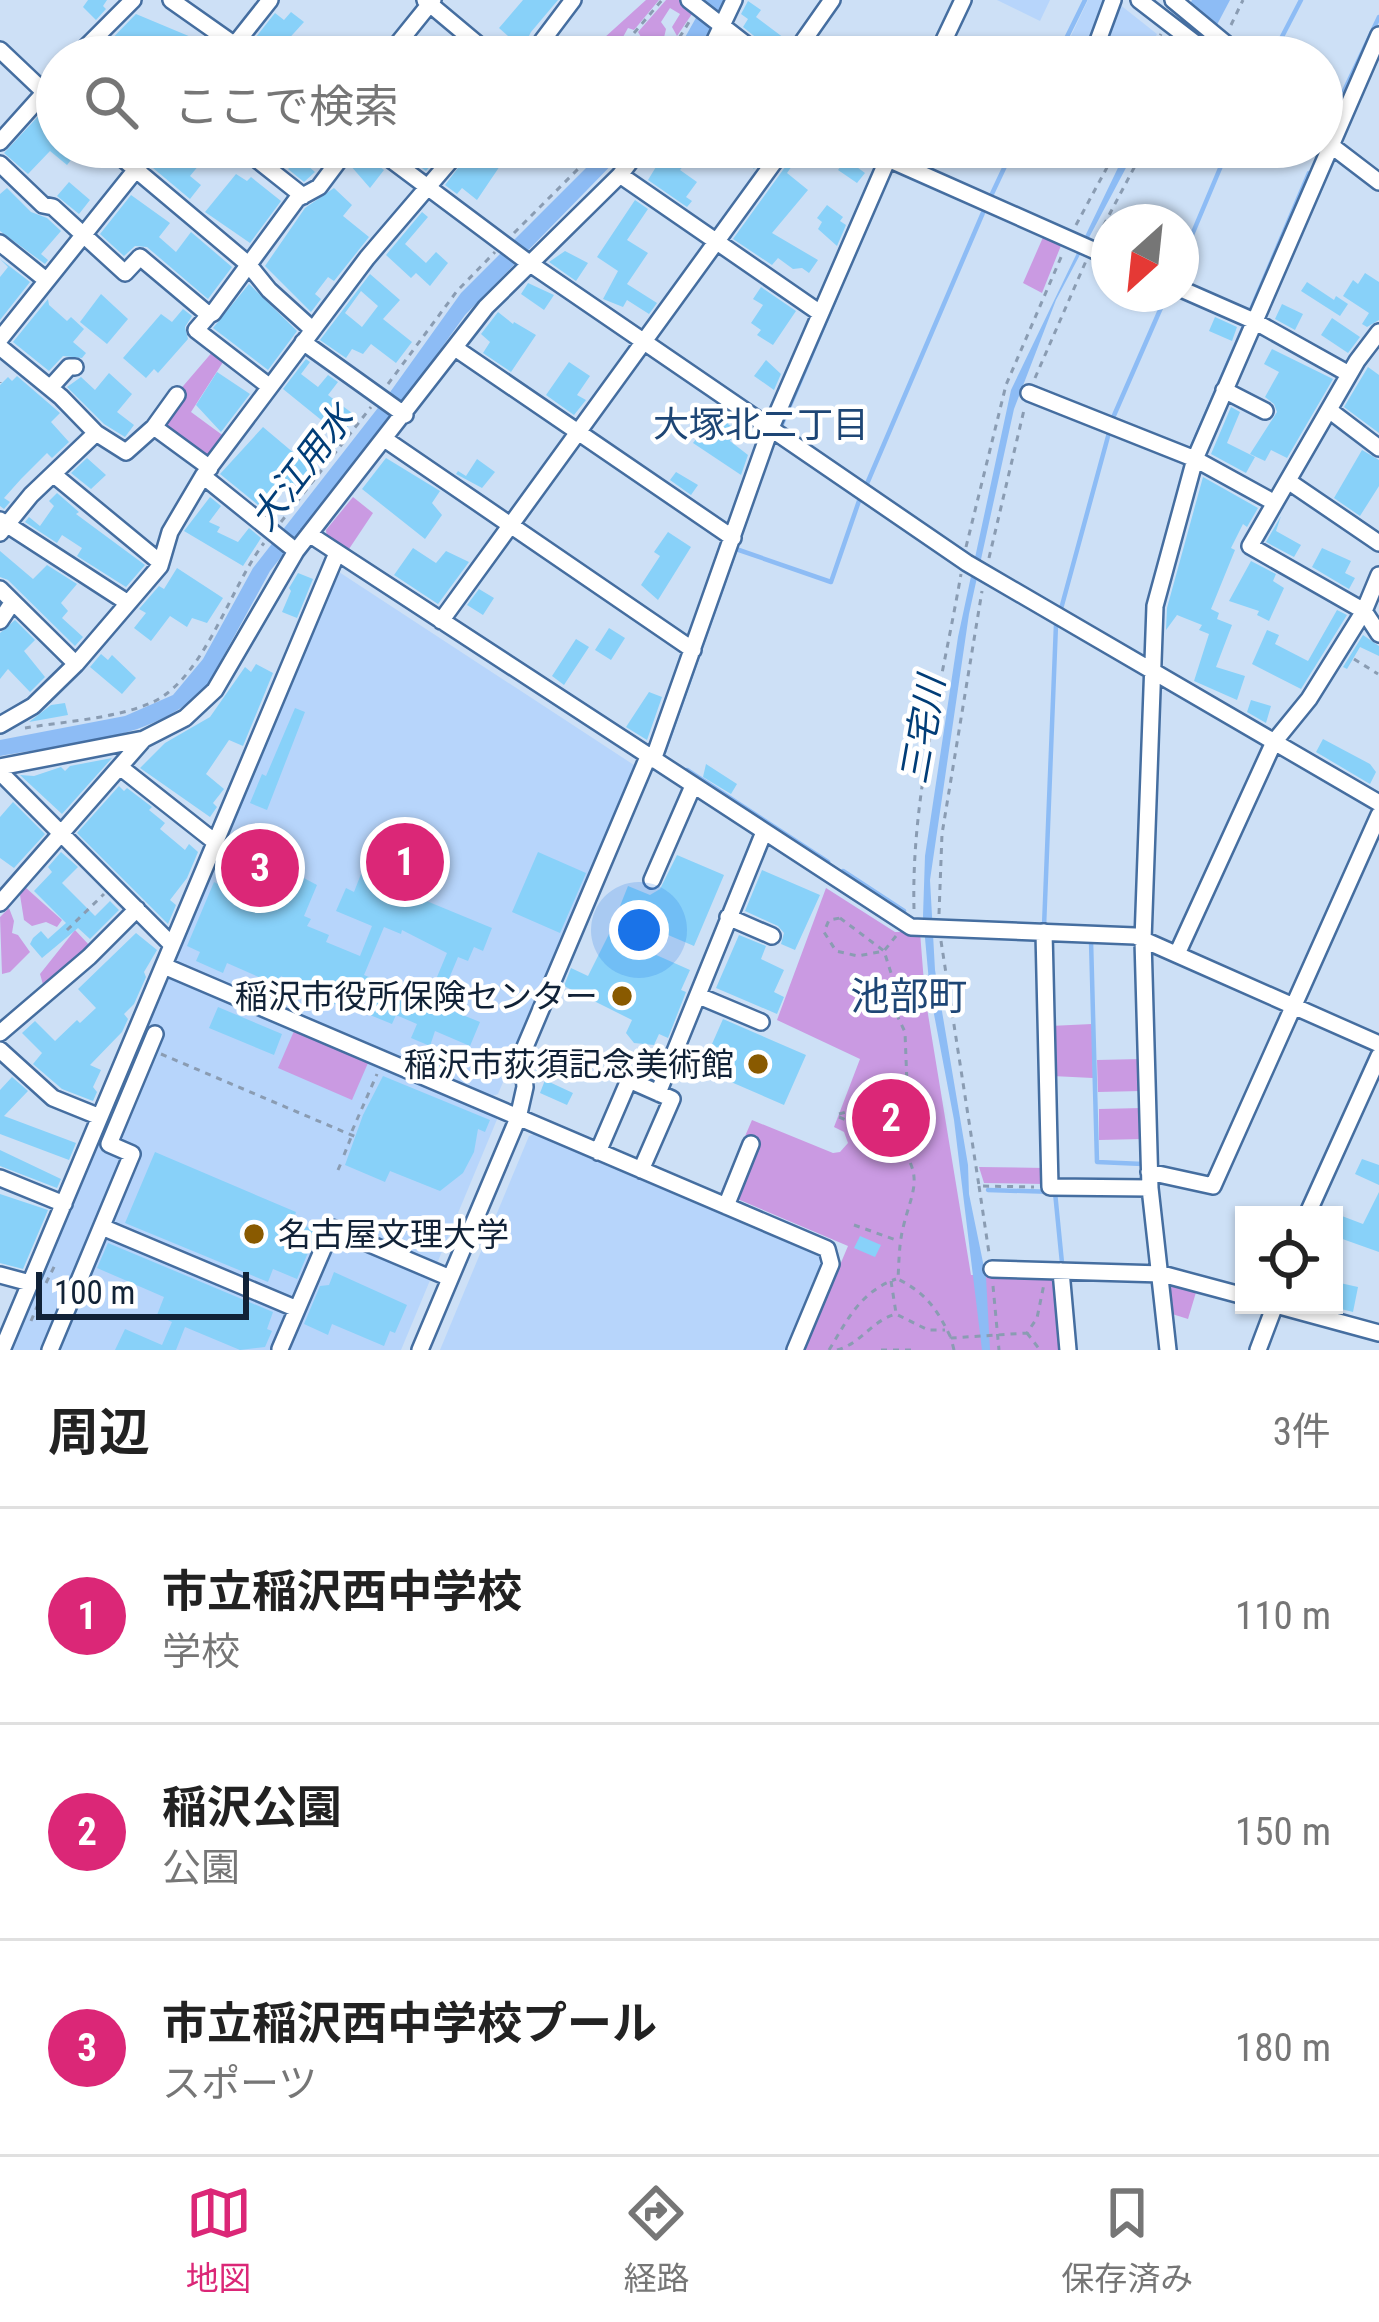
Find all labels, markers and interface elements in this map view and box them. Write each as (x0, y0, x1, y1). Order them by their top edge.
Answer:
search box (36, 36, 1343, 168)
icon: search (78, 69, 144, 135)
text: ここで検索 (174, 80, 399, 133)
north arrow (1091, 204, 1199, 312)
water label: 大江用水 (242, 395, 365, 538)
district label: 大塚北二丁目 (653, 404, 869, 446)
water label: 三宅川 (893, 669, 954, 787)
pin: 1 (366, 817, 444, 907)
pin: 3 (221, 823, 299, 913)
your location (609, 900, 669, 960)
district label: 池部町 (850, 974, 968, 1020)
place label: 稲沢市役所保険センター (235, 977, 598, 1016)
marker: 稲沢市役所保険センター (609, 983, 635, 1009)
place label: 稲沢市荻須記念美術館 (404, 1045, 734, 1084)
marker: 稲沢市荻須記念美術館 (745, 1051, 771, 1077)
pin: 2 (852, 1073, 930, 1163)
map controls (1235, 1206, 1343, 1314)
button: locate (1235, 1206, 1343, 1314)
place label: 名古屋文理大学 (278, 1215, 509, 1254)
marker: 名古屋文理大学 (241, 1221, 267, 1247)
scale bar (36, 1266, 249, 1319)
text: 100 m (54, 1273, 135, 1312)
text: 周辺 (48, 1403, 150, 1462)
text: 3件 (1273, 1409, 1331, 1455)
text: 市立稲沢西中学校 (162, 1565, 522, 1618)
text: 1 (77, 1593, 97, 1639)
text: 110 m (1235, 1593, 1331, 1639)
text: 学校 (162, 1629, 240, 1675)
text: 稲沢公園 (162, 1781, 342, 1834)
text: 2 (77, 1809, 97, 1855)
text: 150 m (1235, 1809, 1331, 1855)
text: 公園 (162, 1845, 240, 1891)
text: 市立稲沢西中学校プール (162, 1997, 657, 2050)
text: 3 (77, 2025, 97, 2071)
text: 180 m (1235, 2025, 1331, 2071)
text: スポーツ (162, 2061, 317, 2107)
tab: 地図 (186, 2180, 252, 2300)
tab: 経路 (623, 2180, 689, 2300)
tab: 保存済み (1061, 2180, 1193, 2300)

